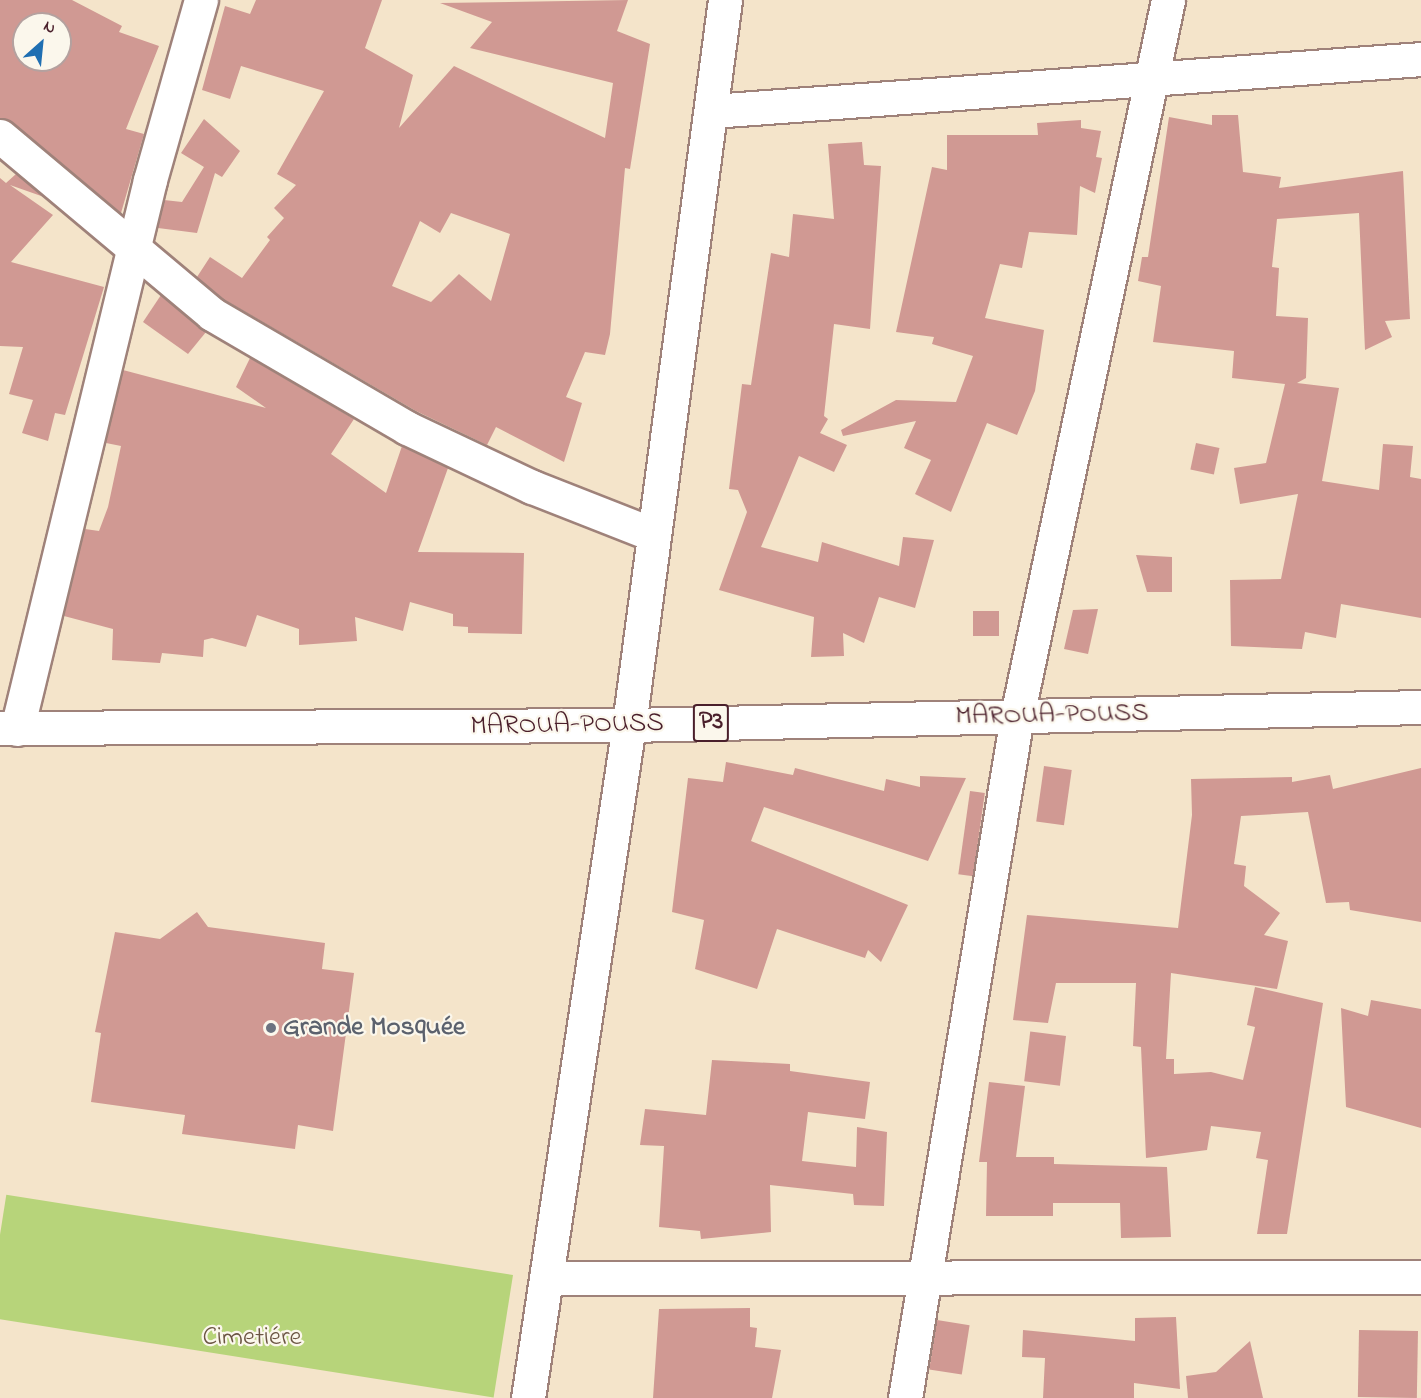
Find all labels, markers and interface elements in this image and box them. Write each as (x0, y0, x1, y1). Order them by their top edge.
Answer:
north arrow (12, 12, 72, 72)
text: N (39, 15, 60, 41)
street label: MAROUA-POUSS (955, 697, 1149, 733)
road number: P3 (692, 700, 730, 746)
street label: MAROUA-POUSS (470, 707, 664, 743)
place label: Grande Mosquée (283, 1012, 465, 1044)
marker: Grande Mosquée (264, 1021, 278, 1035)
park label: Cimetiére (202, 1322, 302, 1354)

